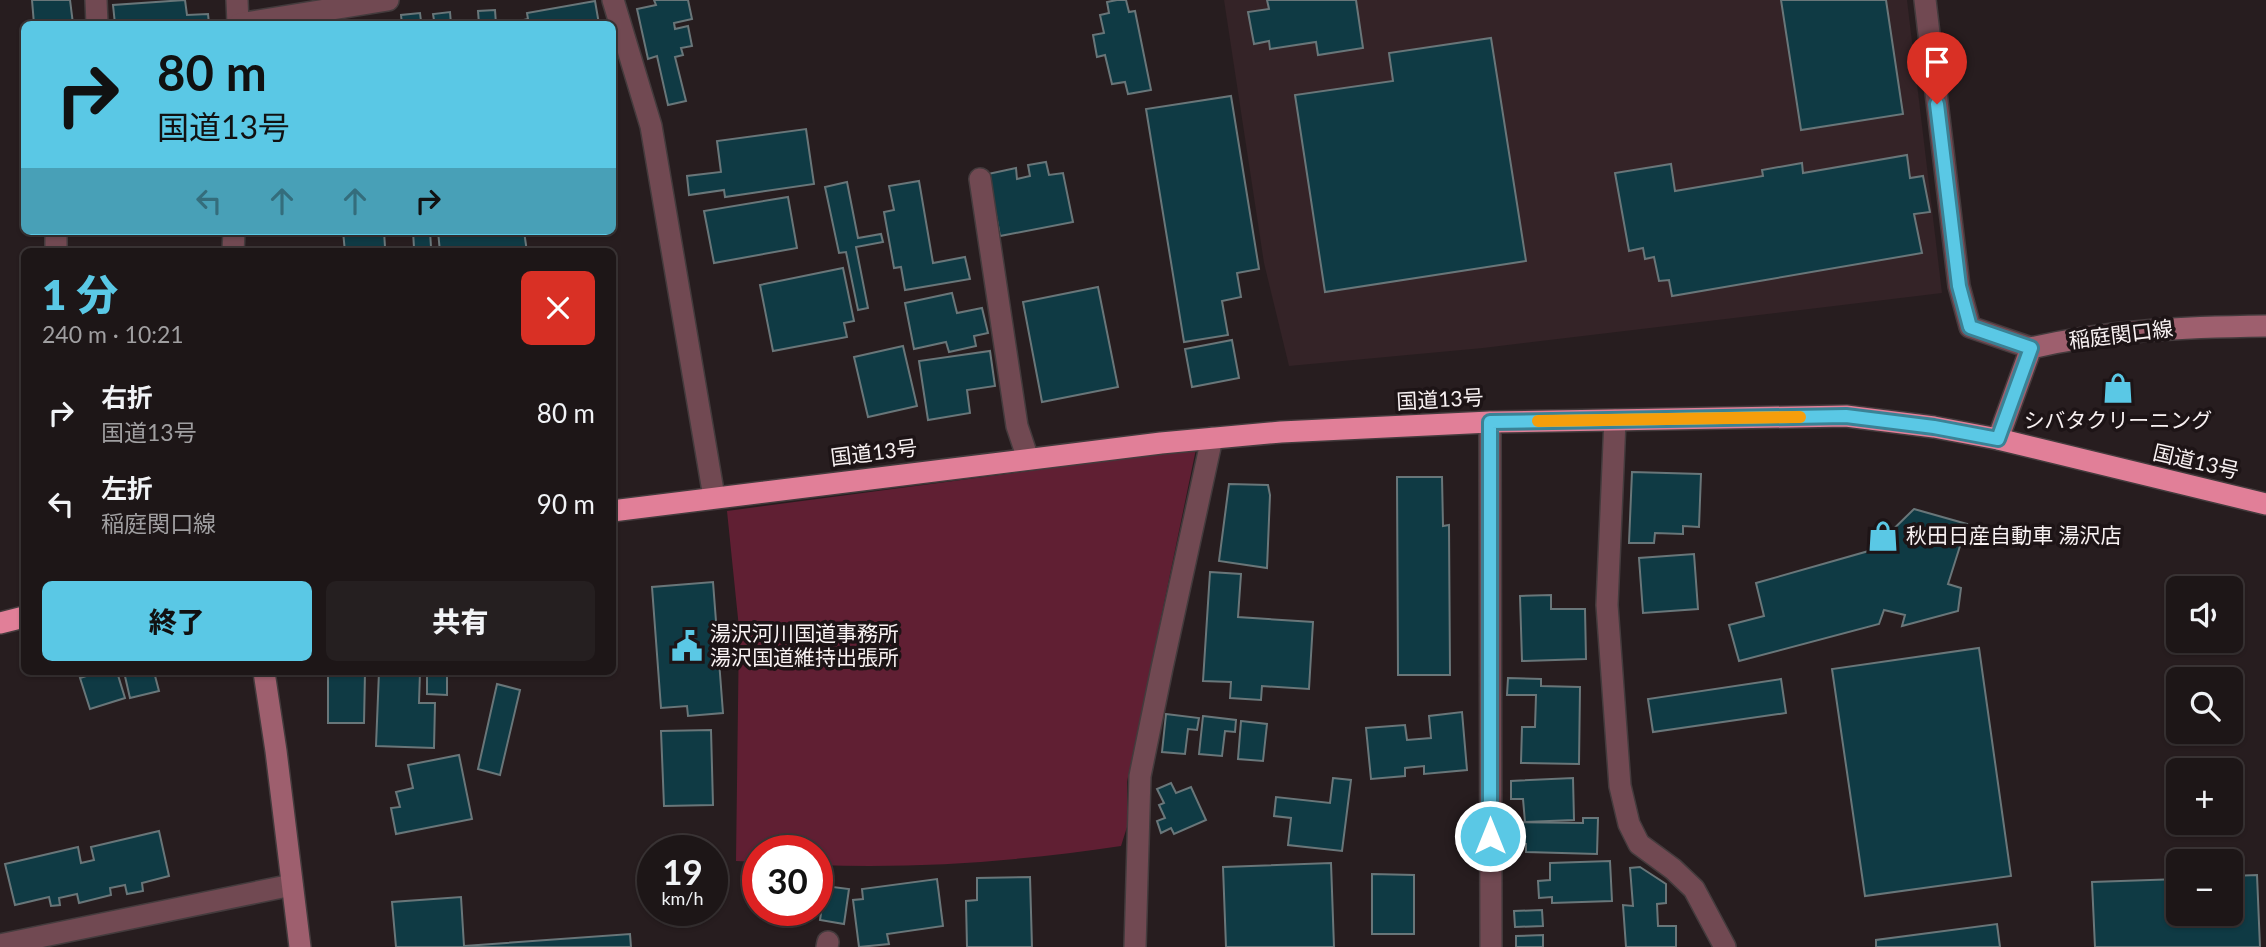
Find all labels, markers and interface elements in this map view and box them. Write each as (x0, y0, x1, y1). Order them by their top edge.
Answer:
pin (1907, 32, 1967, 104)
text: 80 m (157, 43, 267, 101)
icon: arrive (1918, 43, 1956, 81)
icon: right (42, 49, 133, 140)
text: 国道13号 (157, 107, 290, 146)
icon: left (190, 182, 228, 220)
icon: ahead (263, 182, 301, 220)
icon: ahead (336, 182, 374, 220)
icon: right (409, 182, 447, 220)
text: 1 分 (42, 269, 118, 319)
button: close (521, 271, 595, 345)
street label: 稲庭関口線 (2067, 315, 2174, 352)
text: 240 m · 10:21 (42, 320, 184, 348)
shop icon: シバタクリーニング (2101, 371, 2135, 405)
text: 右折 (101, 381, 153, 413)
street label: 国道13号 (1396, 384, 1484, 413)
icon: right (42, 394, 80, 432)
text: 80 m (537, 397, 595, 429)
place label: シバタクリーニング (2024, 407, 2212, 432)
text: 国道13号 (101, 418, 197, 446)
street label: 国道13号 (829, 434, 919, 469)
street label: 国道13号 (2151, 439, 2242, 483)
text: 左折 (101, 472, 153, 504)
icon: left (42, 485, 80, 523)
text: 90 m (537, 488, 595, 520)
text: 稲庭関口線 (101, 509, 216, 537)
shop icon: 秋田日産自動車 湯沢店 (1866, 519, 1900, 553)
place label: 秋田日産自動車 湯沢店 (1906, 522, 2121, 547)
map controls (2166, 576, 2243, 926)
button: sound (2166, 576, 2243, 653)
button: 終了 (42, 581, 312, 661)
button: 共有 (326, 581, 595, 661)
place label: 湯沢河川国道事務所 湯沢国道維持出張所 (710, 620, 899, 669)
public building icon: 湯沢河川国道事務所 湯沢国道維持出張所 (670, 629, 704, 663)
button: search (2166, 667, 2243, 744)
button: + (2166, 758, 2243, 835)
position arrow (1453, 799, 1527, 873)
speed limit sign: 30 (742, 835, 833, 926)
button: − (2166, 849, 2243, 926)
text: 19 (662, 850, 703, 892)
text: km/h (661, 887, 704, 909)

